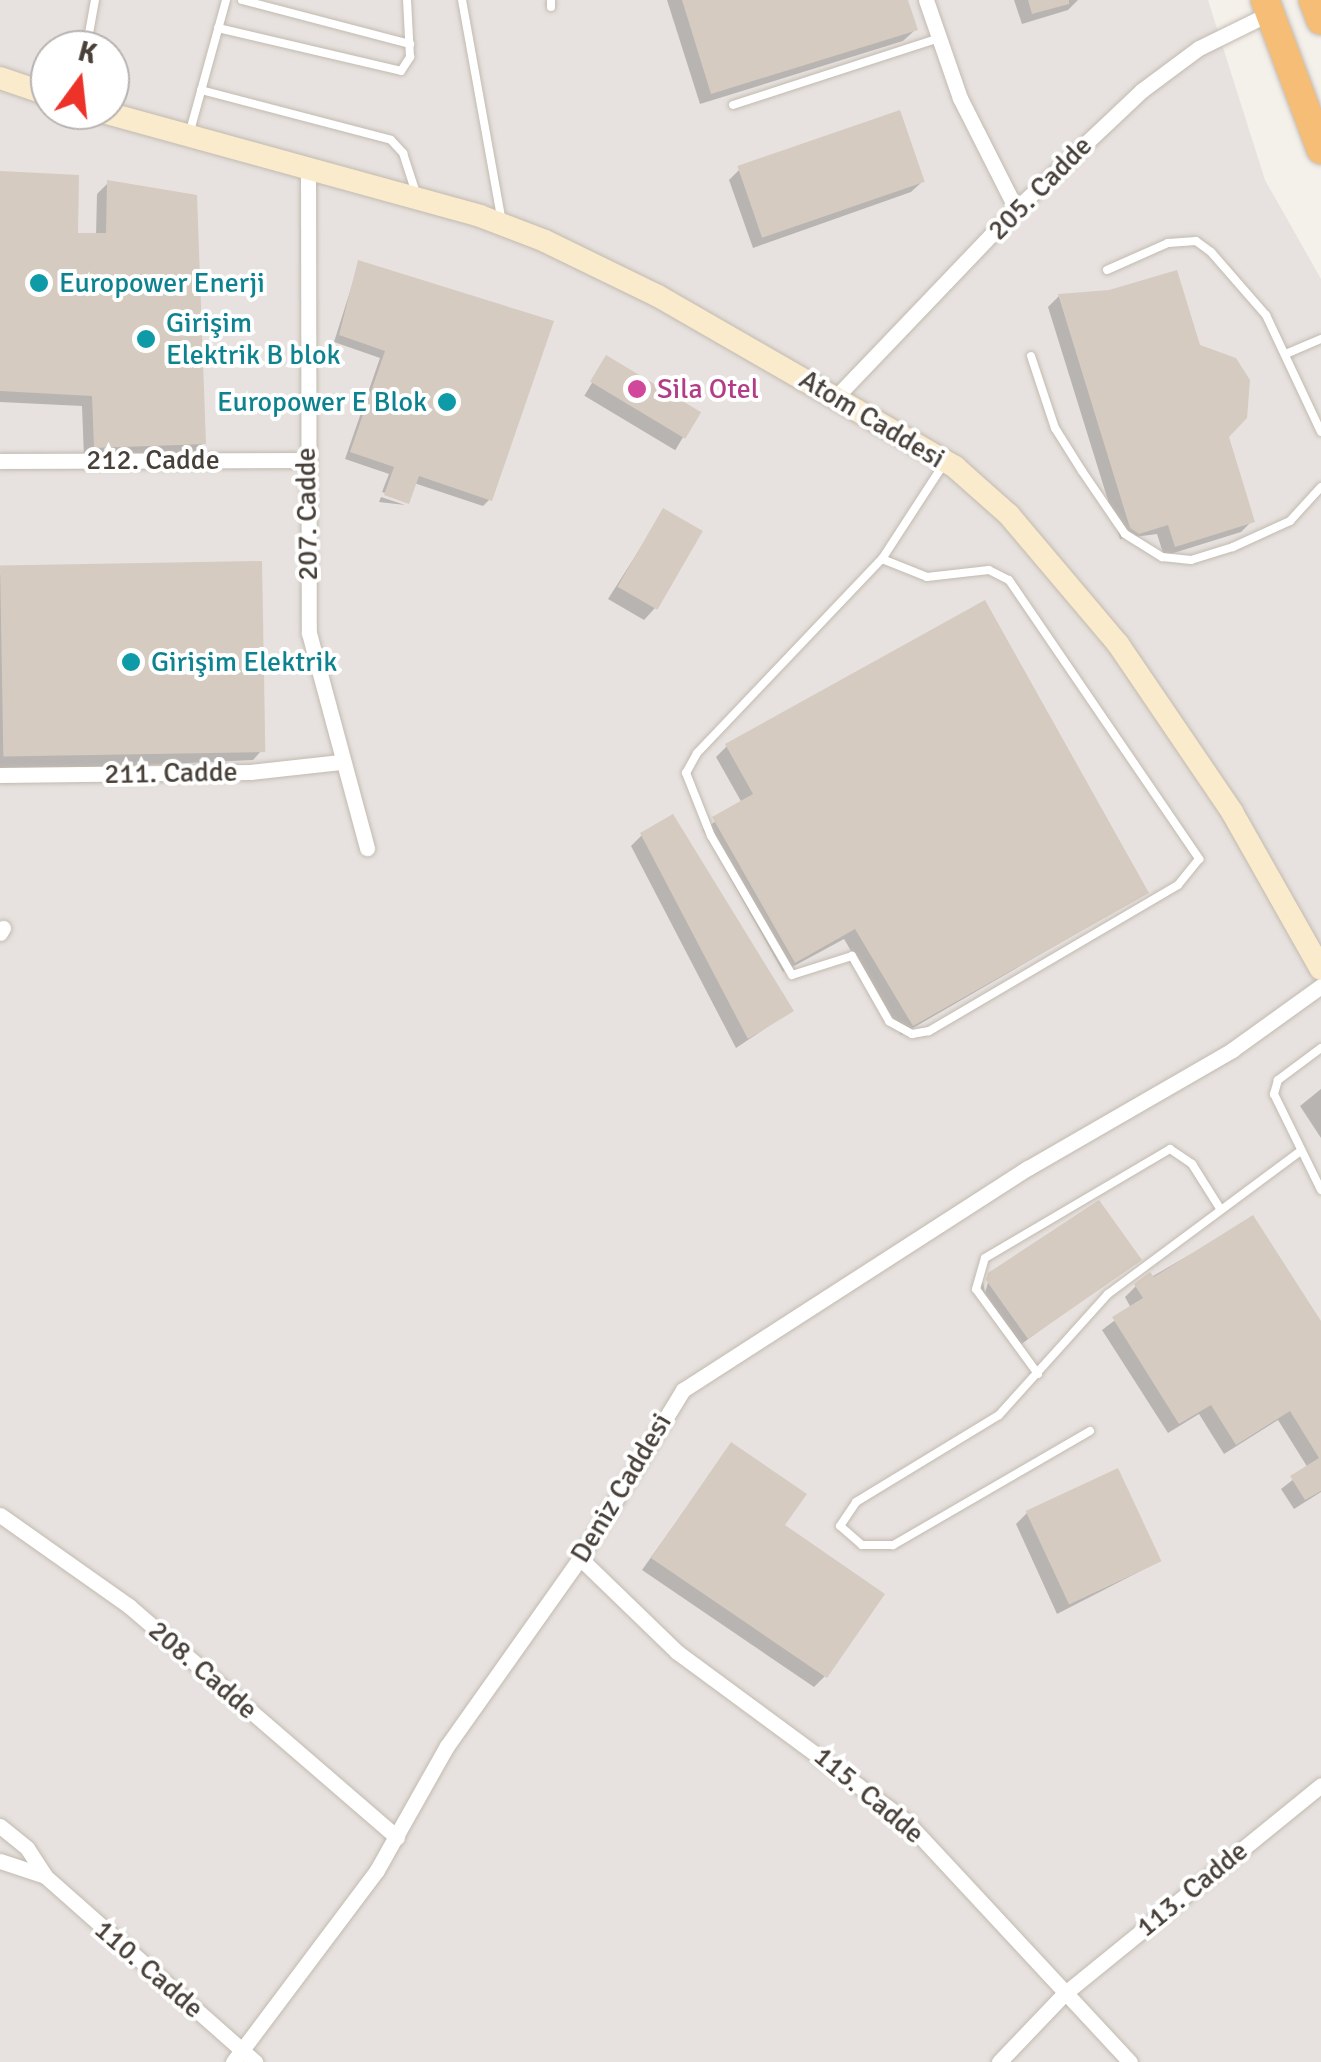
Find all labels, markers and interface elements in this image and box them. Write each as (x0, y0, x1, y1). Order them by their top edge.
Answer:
north arrow (30, 30, 130, 130)
text: K (74, 34, 100, 72)
street label: 205. Cadde (981, 129, 1099, 247)
place label: Europower Enerji (59, 266, 265, 300)
marker: Europower Enerji (28, 272, 50, 294)
place label: Girişim Elektrik B blok (166, 306, 341, 372)
marker: Girişim Elektrik B blok (135, 328, 157, 350)
street label: Atom Caddesi (793, 362, 951, 476)
place label: Sila Otel (657, 372, 759, 406)
marker: Sila Otel (626, 378, 648, 400)
place label: Europower E Blok (217, 385, 427, 419)
marker: Europower E Blok (436, 391, 458, 413)
street label: 212. Cadde (86, 443, 220, 477)
street label: 207. Cadde (289, 447, 325, 581)
place label: Girişim Elektrik (151, 645, 337, 679)
marker: Girişim Elektrik (120, 651, 142, 673)
street label: 211. Cadde (104, 755, 238, 791)
street label: Deniz Caddesi (563, 1407, 679, 1569)
street label: 208. Cadde (142, 1614, 264, 1726)
street label: 115. Cadde (807, 1739, 931, 1851)
street label: 113. Cadde (1130, 1834, 1254, 1944)
street label: 110. Cadde (88, 1913, 210, 2025)

